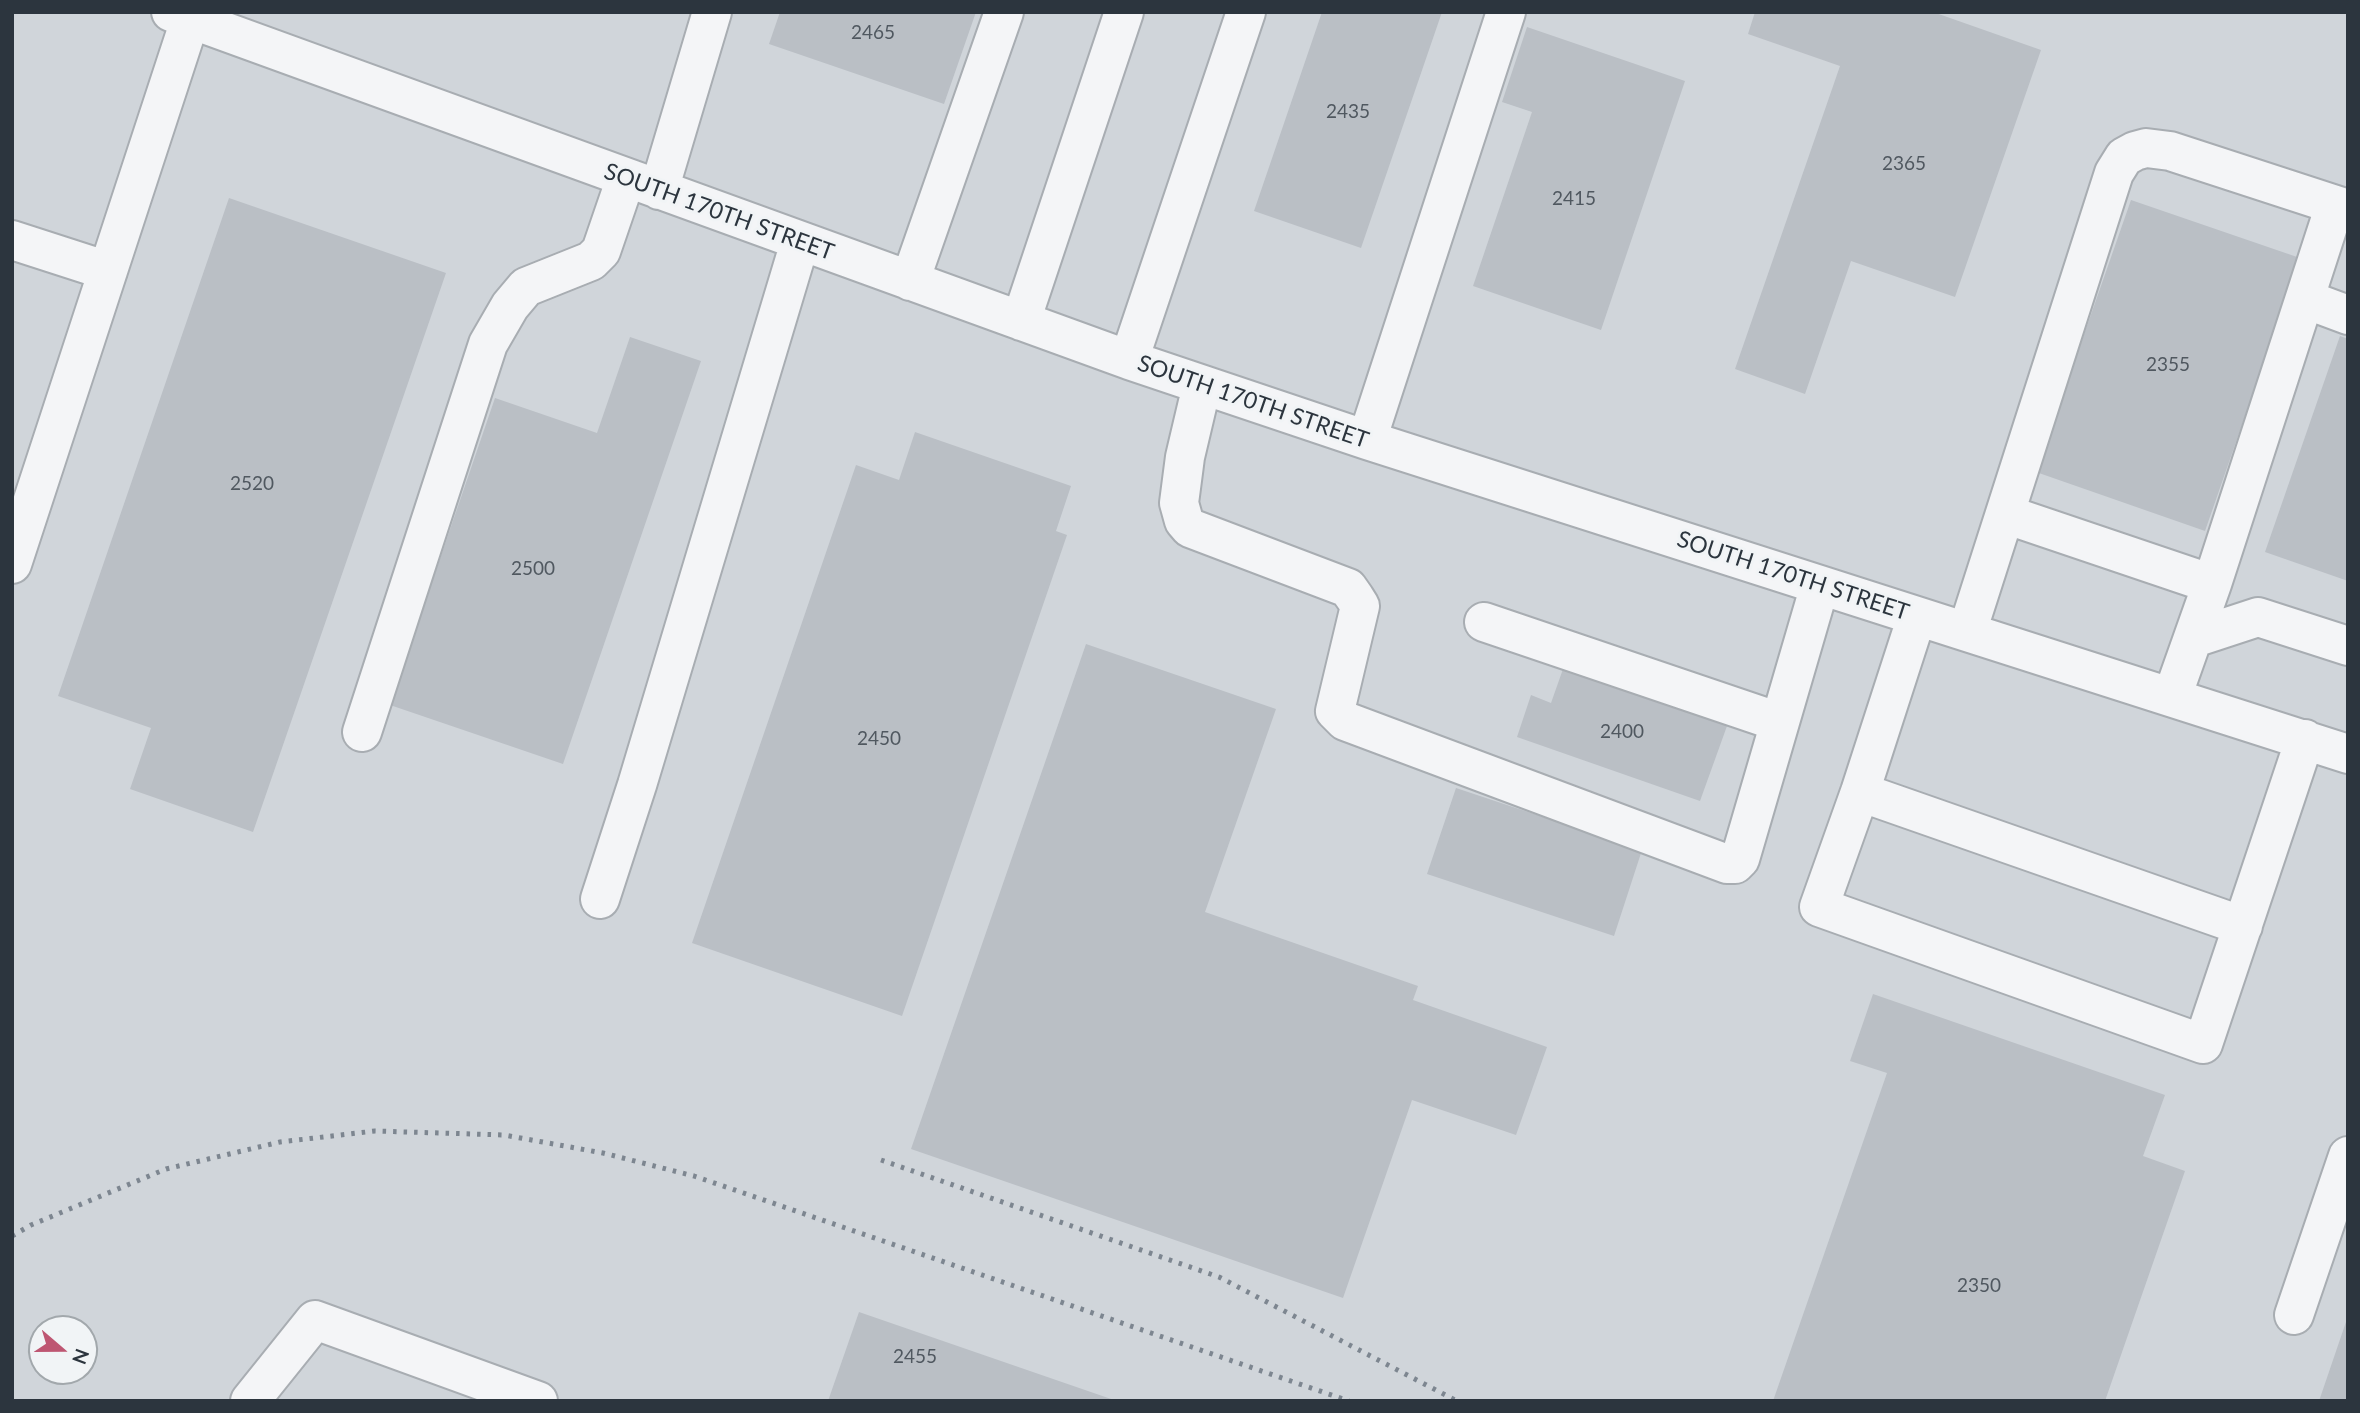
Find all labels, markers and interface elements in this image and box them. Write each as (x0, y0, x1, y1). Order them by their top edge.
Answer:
house number: 2465 (851, 22, 895, 44)
house number: 2435 (1326, 101, 1370, 123)
house number: 2365 (1882, 153, 1926, 175)
street label: SOUTH 170TH STREET (600, 158, 838, 266)
house number: 2415 (1552, 188, 1596, 210)
street label: SOUTH 170TH STREET (1134, 349, 1372, 455)
house number: 2355 (2146, 354, 2190, 376)
house number: 2520 (230, 473, 274, 495)
street label: SOUTH 170TH STREET (1673, 525, 1913, 627)
house number: 2500 (511, 558, 555, 580)
house number: 2400 (1600, 721, 1644, 743)
house number: 2450 (857, 728, 901, 750)
house number: 2350 (1957, 1275, 2001, 1297)
north arrow (28, 1315, 98, 1385)
text: N (68, 1346, 95, 1367)
house number: 2455 (893, 1346, 937, 1368)

